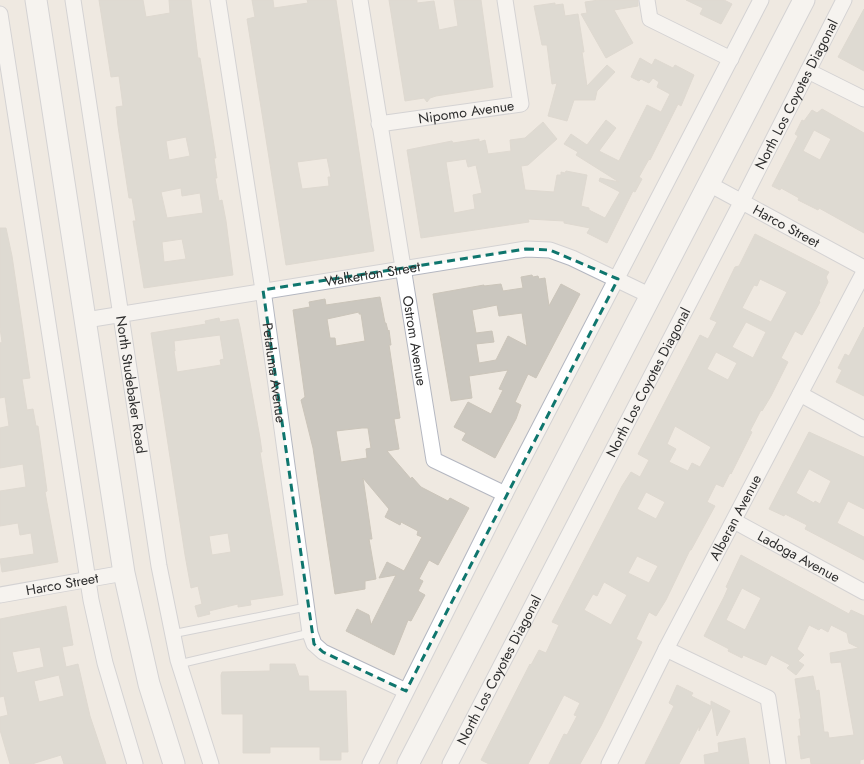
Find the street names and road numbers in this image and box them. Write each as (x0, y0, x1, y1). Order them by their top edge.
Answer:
street label: North Los Coyotes Diagonal (750, 16, 843, 173)
street label: Nipomo Avenue (417, 95, 515, 128)
street label: Harco Street (749, 200, 824, 252)
street label: Walkerton Street (323, 256, 422, 291)
street label: Ostrom Avenue (398, 294, 432, 387)
street label: North Los Coyotes Diagonal (601, 304, 695, 461)
street label: North Studebaker Road (111, 314, 152, 455)
street label: Petaluma Avenue (258, 322, 291, 424)
street label: Alberan Avenue (704, 471, 766, 564)
street label: Ladoga Avenue (754, 526, 844, 587)
street label: Harco Street (24, 568, 101, 600)
street label: North Los Coyotes Diagonal (452, 592, 546, 748)

